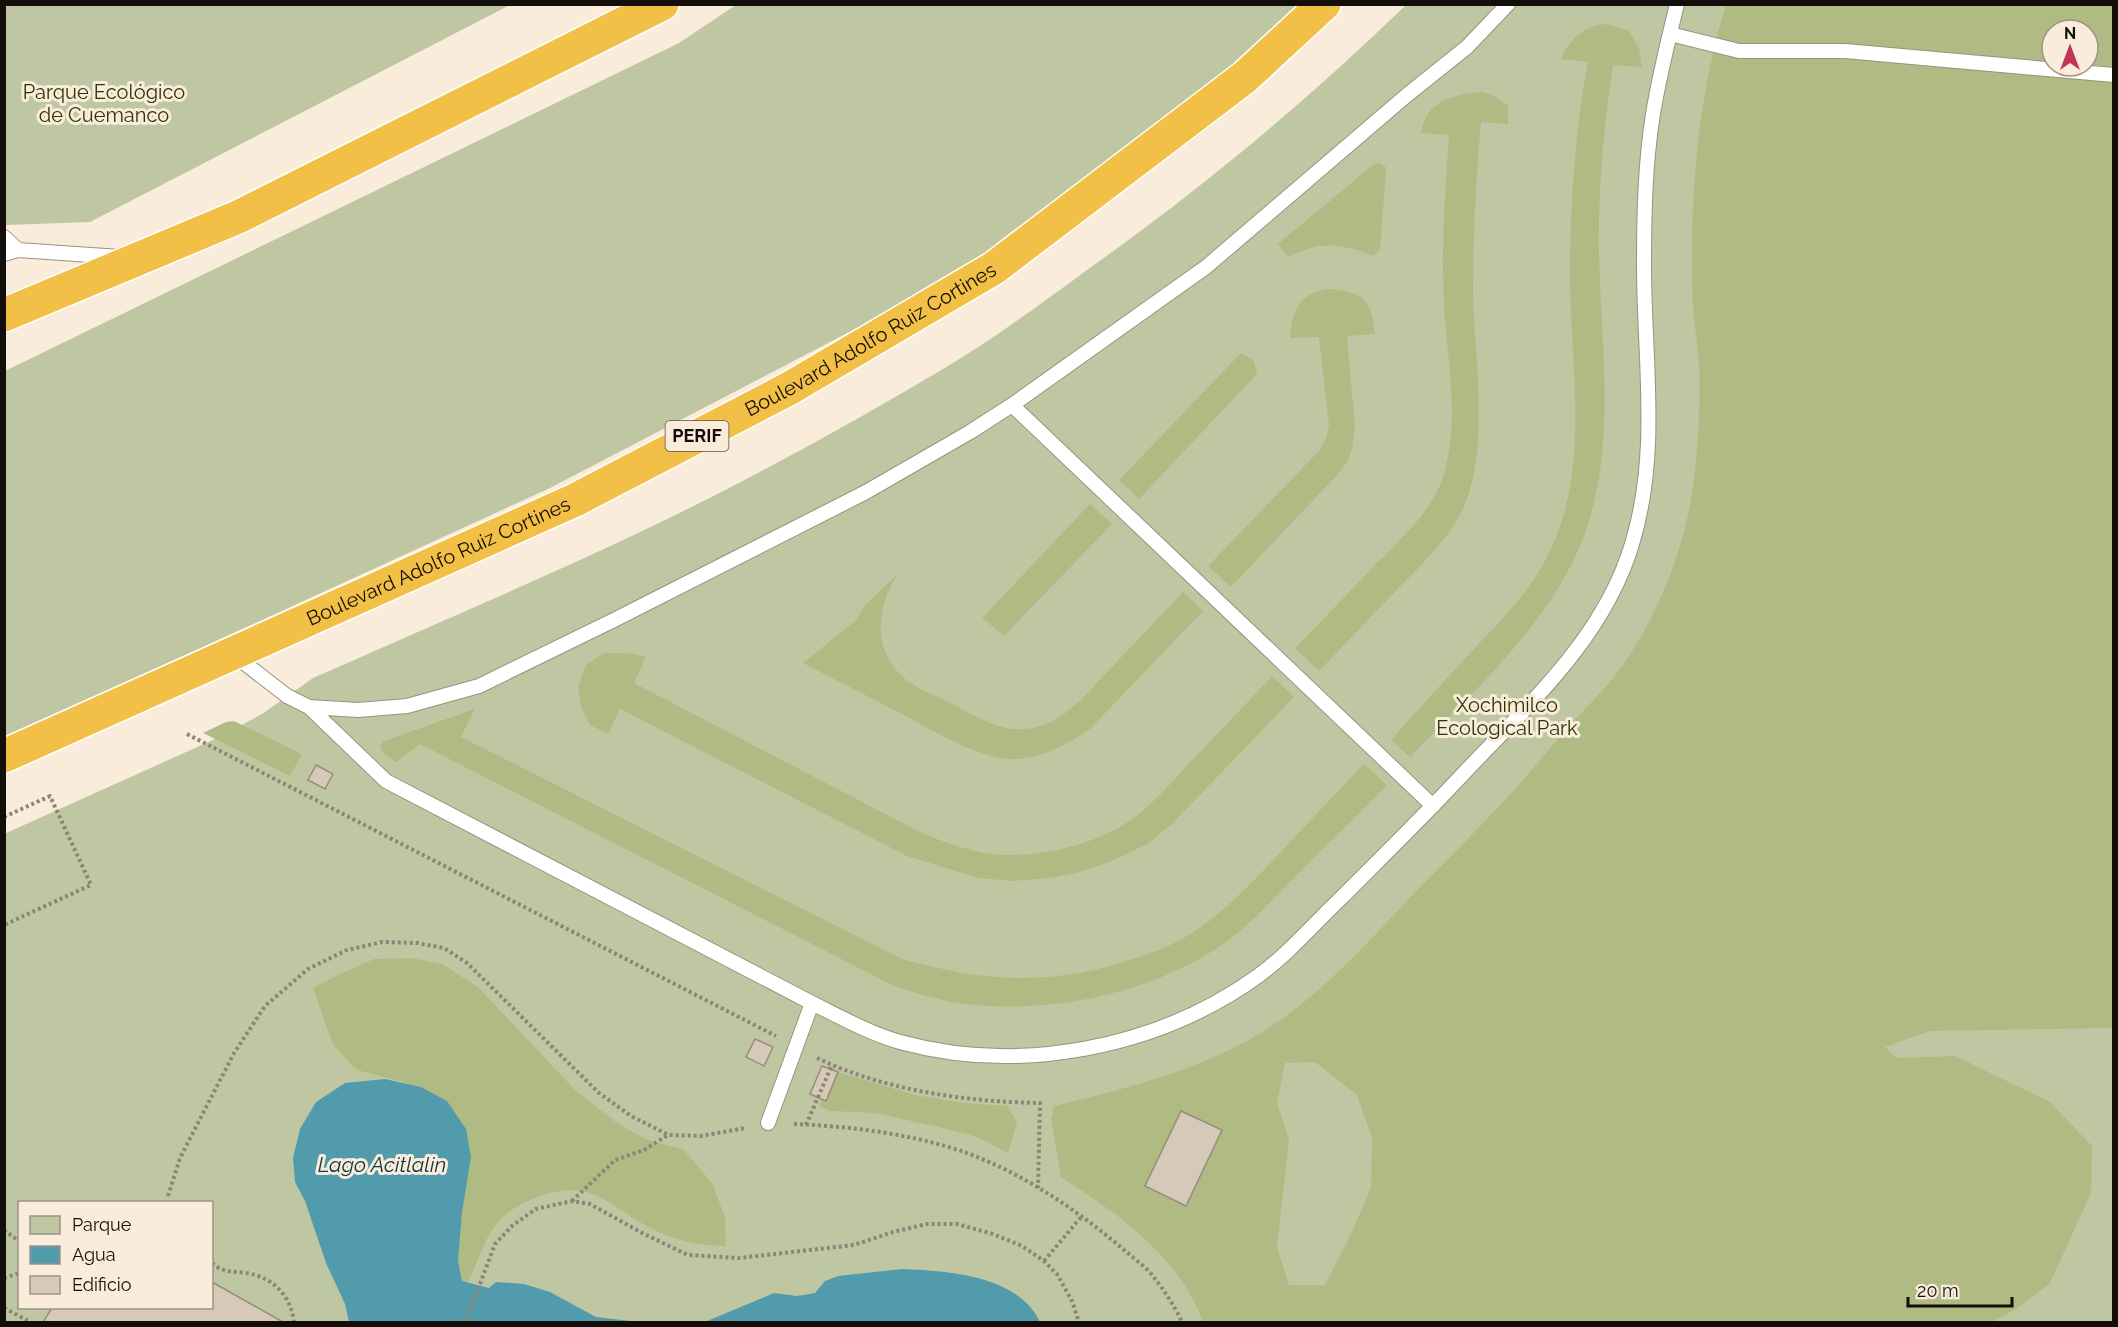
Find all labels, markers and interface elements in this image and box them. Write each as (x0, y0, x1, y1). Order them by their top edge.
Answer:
north arrow (2040, 18, 2100, 78)
text: N (2064, 24, 2076, 43)
park label: Parque Ecológico de Cuemanco (23, 80, 185, 127)
street label: Boulevard Adolfo Ruiz Cortines (741, 257, 1000, 421)
road number: PERIF (666, 421, 728, 451)
street label: Boulevard Adolfo Ruiz Cortines (303, 492, 574, 631)
park label: Xochimilco Ecological Park (1436, 693, 1578, 740)
water label: Lago Acitlalin (318, 1152, 446, 1177)
legend (18, 1201, 213, 1309)
text: Parque (72, 1214, 132, 1235)
text: Agua (72, 1244, 116, 1265)
scale bar (1908, 1270, 2012, 1308)
text: Edificio (72, 1274, 132, 1295)
text: 20 m (1917, 1280, 1959, 1301)

